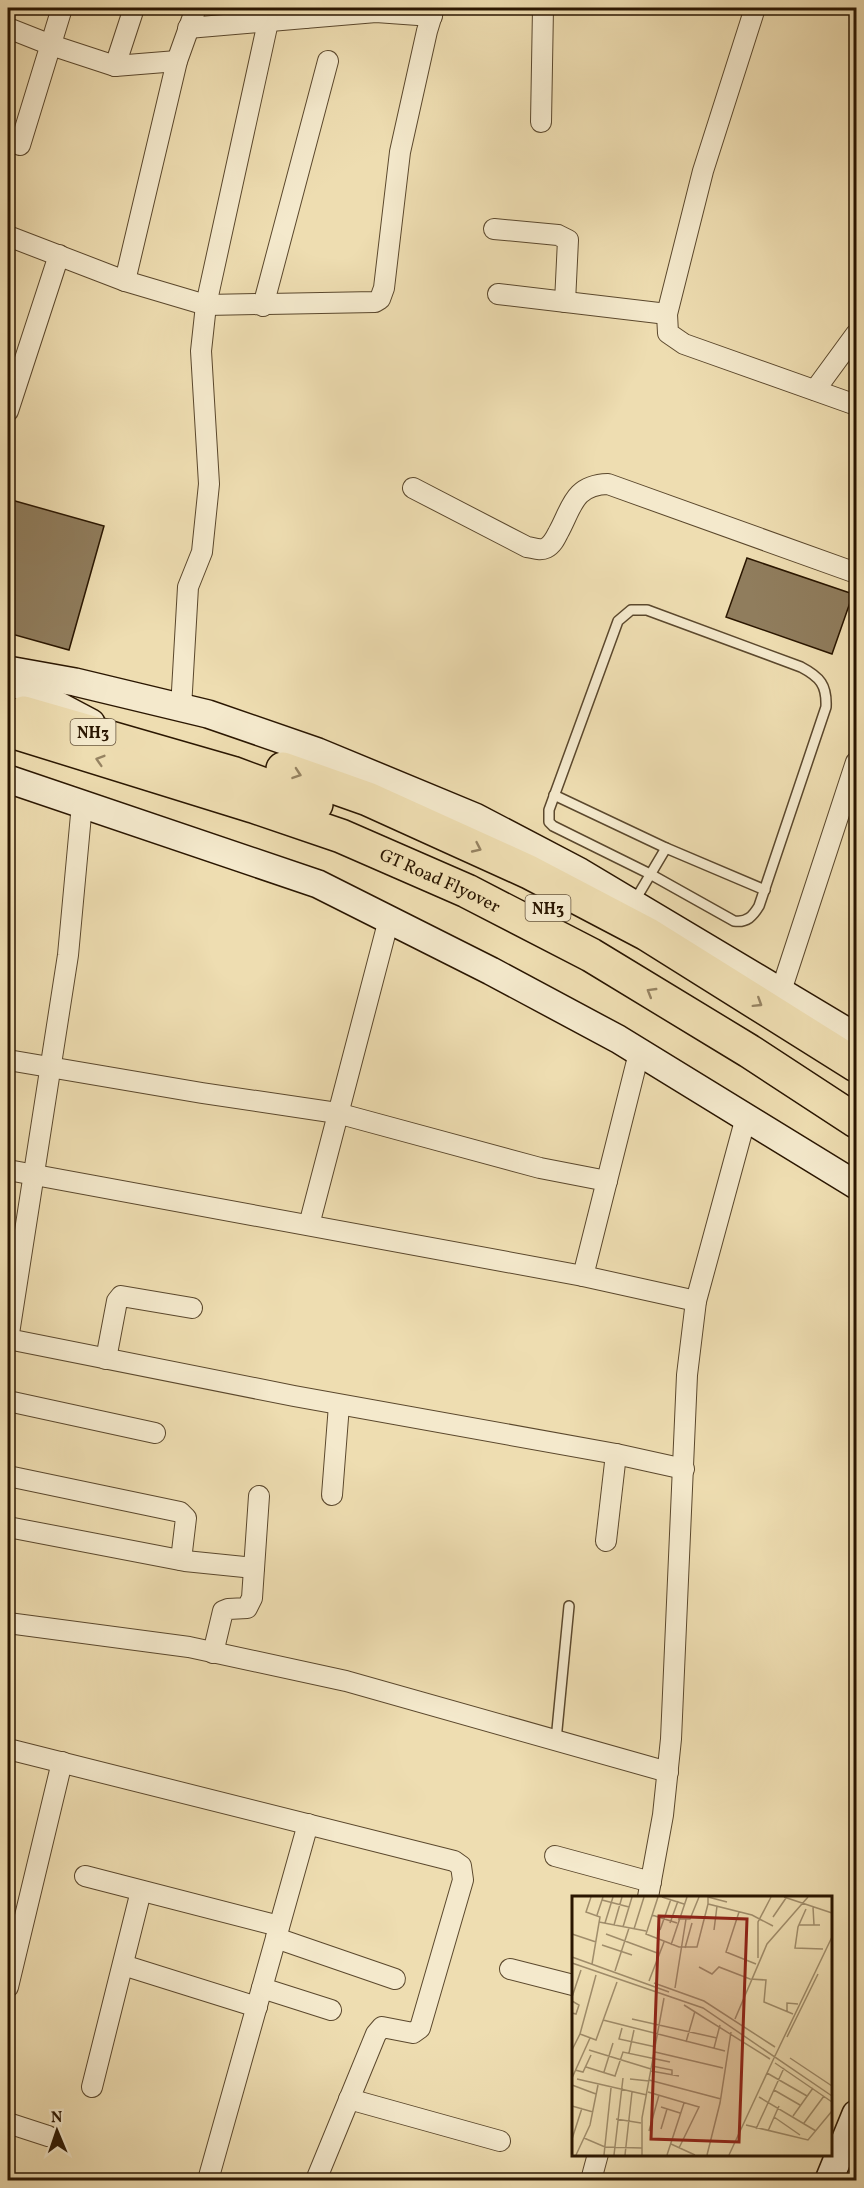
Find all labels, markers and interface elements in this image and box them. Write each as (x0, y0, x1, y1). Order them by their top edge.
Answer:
road number: NH3 (70, 719, 116, 745)
one-way arrow (96, 754, 106, 767)
one-way arrow (291, 766, 302, 779)
one-way arrow (471, 841, 482, 853)
street label: GT Road Flyover (375, 843, 505, 920)
road number: NH3 (526, 895, 570, 921)
one-way arrow (647, 987, 657, 999)
one-way arrow (752, 995, 762, 1007)
inset map (572, 1896, 831, 2155)
north arrow (27, 2101, 87, 2161)
text: N (50, 2107, 63, 2129)

